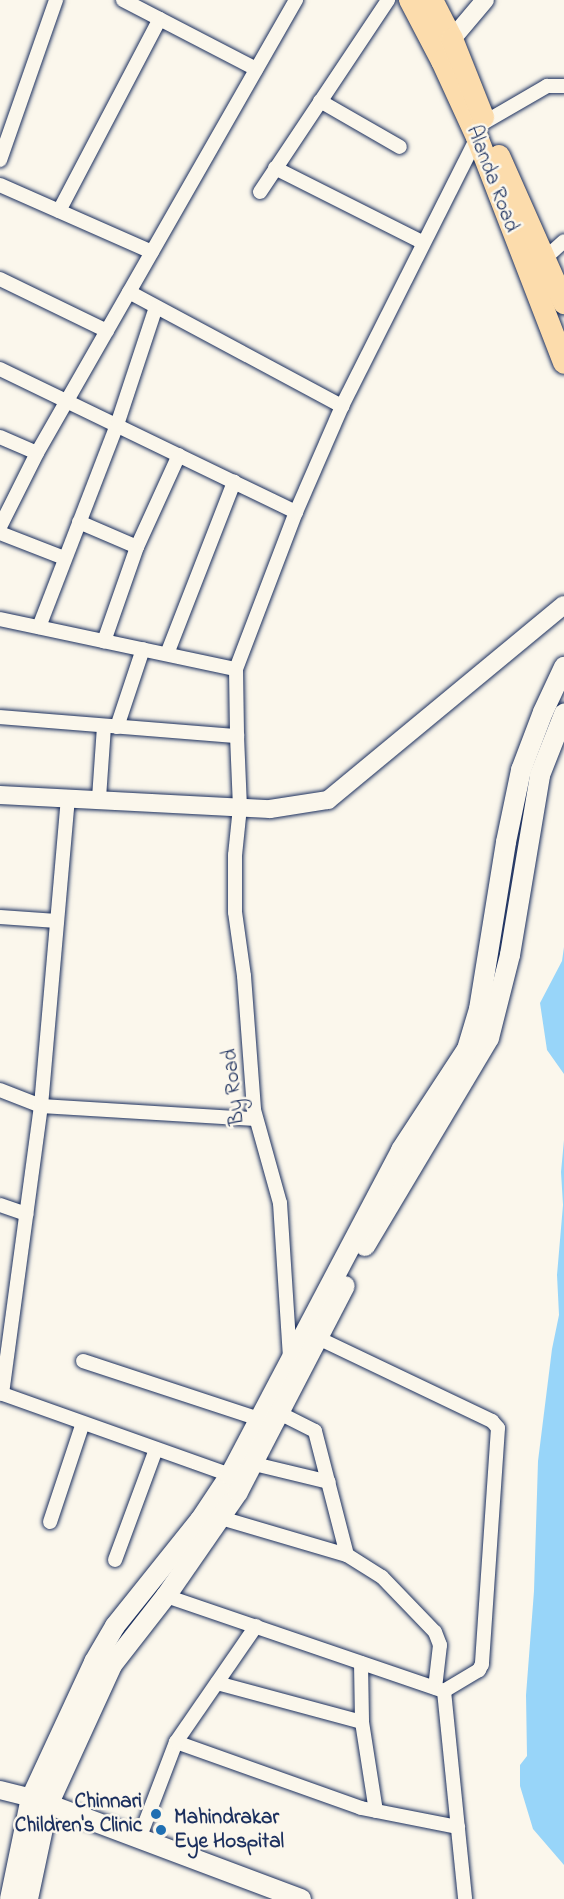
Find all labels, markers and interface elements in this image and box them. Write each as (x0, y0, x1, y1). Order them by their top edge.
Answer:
street label: Alanda Road (460, 122, 524, 236)
street label: By Road (217, 1048, 251, 1126)
place label: Chinnari Children's Clinic (15, 1789, 142, 1839)
marker: Chinnari Children's Clinic (147, 1805, 165, 1823)
place label: Mahindrakar Eye Hospital (174, 1805, 284, 1855)
marker: Mahindrakar Eye Hospital (152, 1821, 170, 1839)

